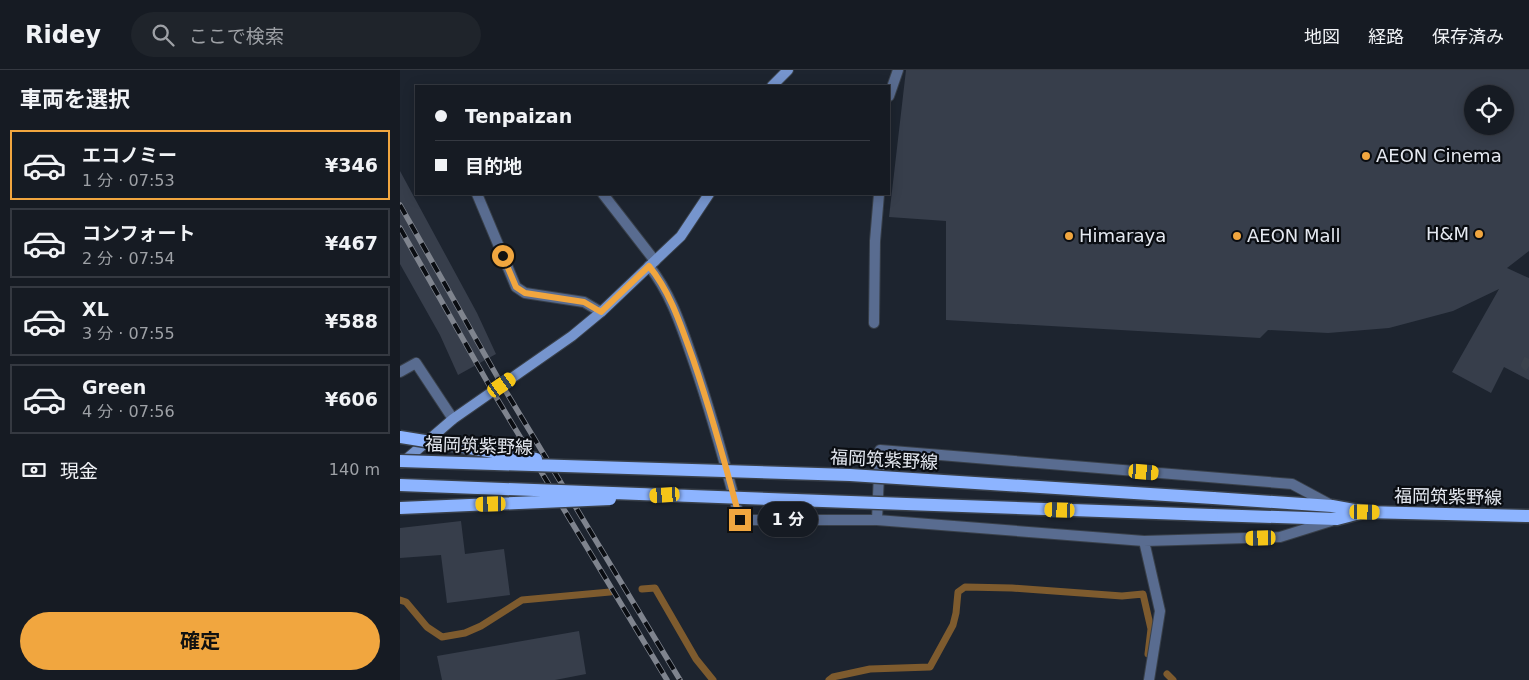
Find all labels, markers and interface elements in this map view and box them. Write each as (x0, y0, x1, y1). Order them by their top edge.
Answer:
search box (131, 12, 481, 57)
text: Ridey (25, 21, 101, 49)
icon: search (149, 21, 177, 49)
text: ここで検索 (189, 25, 284, 47)
text: 地図 (1304, 26, 1340, 47)
text: 経路 (1368, 26, 1404, 47)
text: 保存済み (1432, 26, 1504, 47)
map controls (1464, 85, 1514, 135)
button: locate (1464, 85, 1514, 135)
text: 車両を選択 (20, 87, 130, 112)
text: Tenpaizan (465, 105, 572, 127)
icon: car (22, 143, 67, 188)
text: エコノミー (82, 144, 177, 166)
place label: AEON Cinema (1376, 145, 1502, 166)
marker: AEON Cinema (1360, 150, 1372, 162)
text: ¥346 (325, 154, 378, 176)
text: 目的地 (465, 155, 522, 177)
text: 1 分 · 07:53 (82, 171, 175, 190)
icon: car (22, 221, 67, 266)
text: コンフォート (82, 222, 195, 244)
place label: H&M (1426, 223, 1469, 244)
place label: Himaraya (1079, 225, 1166, 246)
place label: AEON Mall (1247, 225, 1341, 246)
marker: H&M (1473, 228, 1485, 240)
marker: Himaraya (1063, 230, 1075, 242)
marker: AEON Mall (1231, 230, 1243, 242)
text: ¥467 (325, 232, 378, 254)
route start (492, 245, 514, 267)
text: 2 分 · 07:54 (82, 249, 175, 268)
text: XL (82, 298, 109, 320)
icon: car (22, 299, 67, 344)
text: ¥588 (325, 310, 378, 332)
text: 3 分 · 07:55 (82, 324, 175, 343)
car (485, 370, 518, 400)
text: Green (82, 376, 146, 398)
icon: car (22, 377, 67, 422)
text: ¥606 (325, 388, 378, 410)
text: 4 分 · 07:56 (82, 402, 175, 421)
street label: 福岡筑紫野線 (425, 433, 533, 458)
street label: 福岡筑紫野線 (830, 446, 939, 473)
icon: cash (20, 456, 48, 484)
text: 現金 (60, 460, 98, 482)
text: 140 m (329, 460, 380, 479)
car (1128, 463, 1159, 481)
street label: 福岡筑紫野線 (1394, 485, 1502, 508)
car (649, 486, 680, 504)
car (475, 496, 506, 512)
callout: 1 分 (758, 502, 818, 538)
car (1044, 502, 1075, 518)
car (1349, 504, 1380, 520)
route end (729, 509, 751, 531)
text: 1 分 (772, 510, 804, 529)
car (1245, 530, 1276, 546)
button: 確定 (20, 612, 380, 670)

